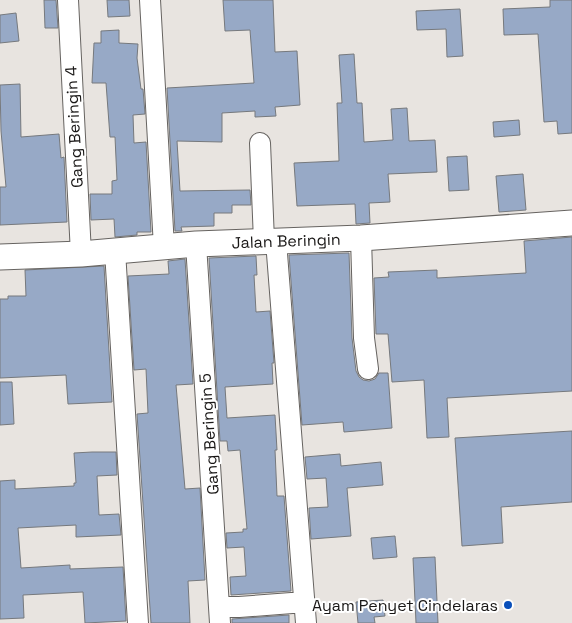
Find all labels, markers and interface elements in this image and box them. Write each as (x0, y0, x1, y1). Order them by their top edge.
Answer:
street label: Gang Beringin 4 (60, 66, 88, 188)
street label: Jalan Beringin (231, 229, 341, 253)
street label: Gang Beringin 5 (194, 373, 224, 495)
place label: Ayam Penyet Cindelaras (312, 595, 498, 616)
marker: Ayam Penyet Cindelaras (502, 599, 514, 611)

